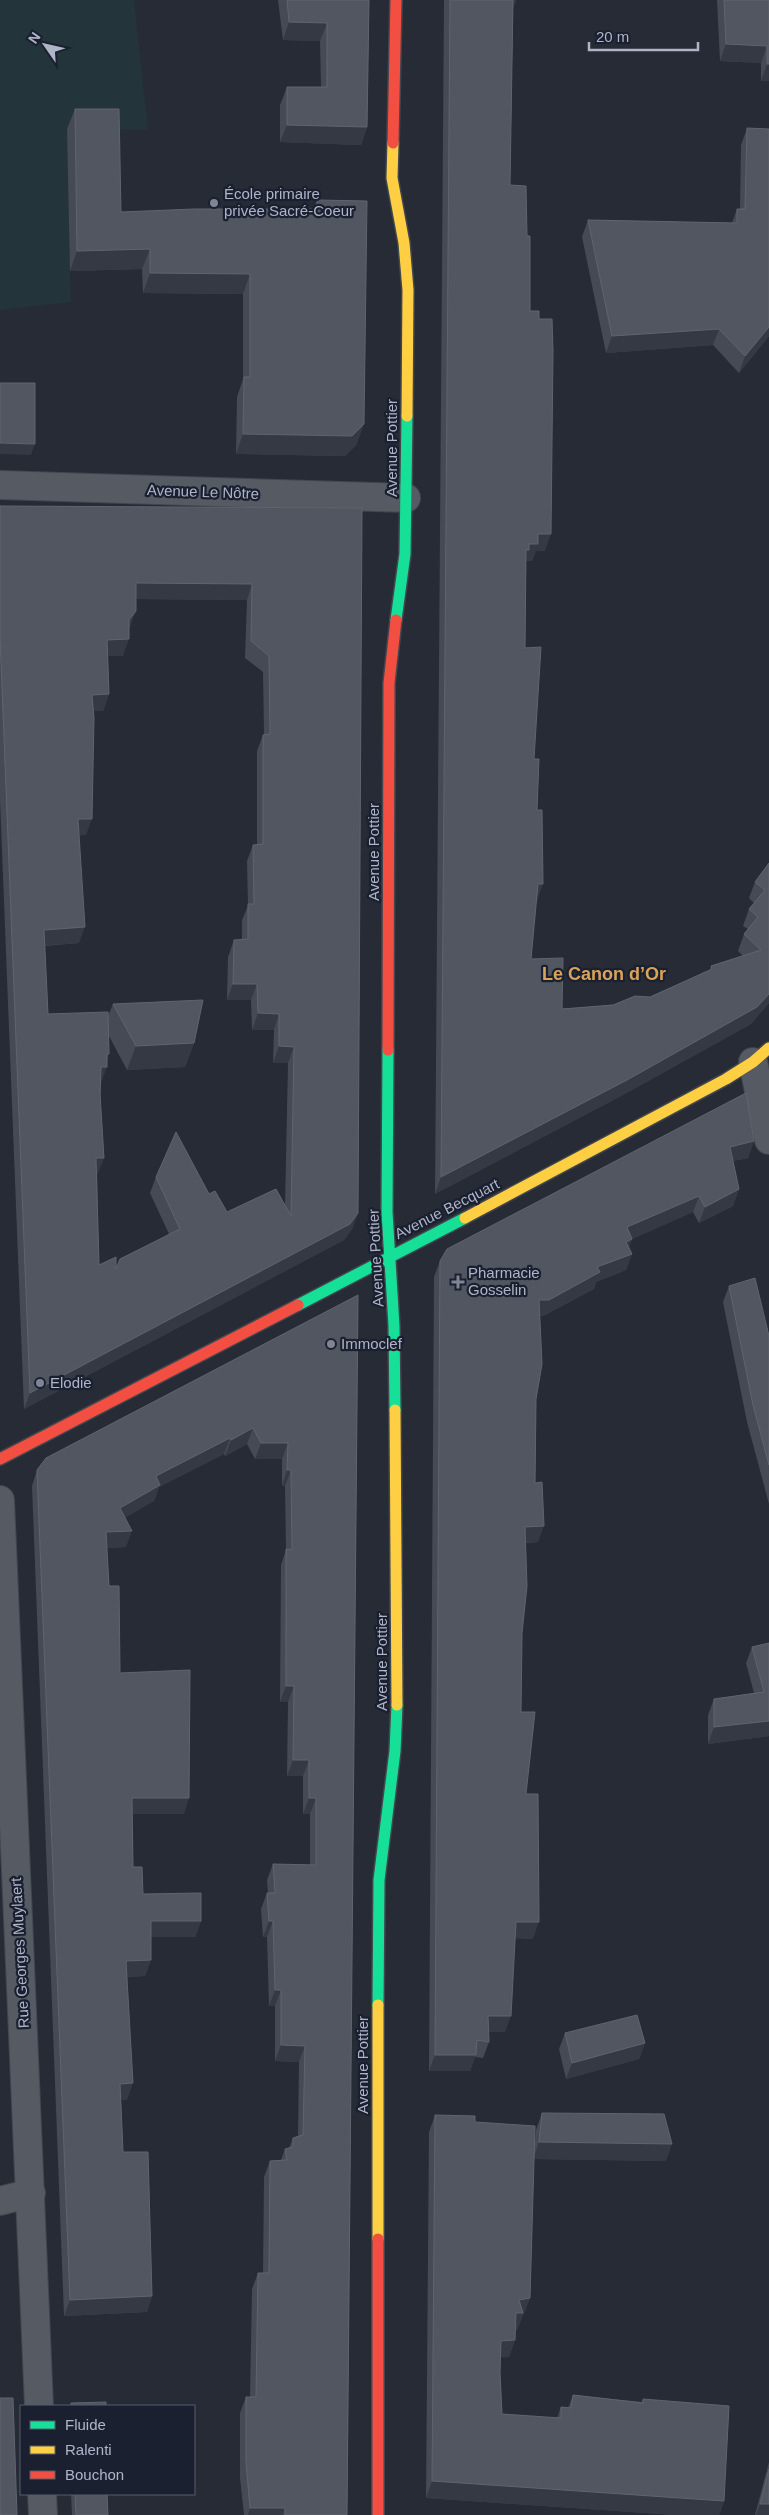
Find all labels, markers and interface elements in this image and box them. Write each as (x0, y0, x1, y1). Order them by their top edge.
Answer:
north arrow (20, 20, 70, 70)
scale bar (589, 20, 698, 52)
text: 20 m (596, 28, 629, 45)
text: N (25, 29, 44, 46)
place label: École primaire privée Sacré-Coeur (224, 185, 354, 219)
marker: École primaire privée Sacré-Coeur (208, 197, 220, 209)
street label: Avenue Pottier (383, 399, 400, 497)
street label: Avenue Le Nôtre (147, 481, 259, 502)
street label: Avenue Pottier (365, 803, 382, 901)
district label: Le Canon d’Or (542, 964, 666, 984)
street label: Avenue Becquart (392, 1175, 503, 1242)
street label: Avenue Pottier (364, 1209, 387, 1307)
place label: Pharmacie Gosselin (468, 1264, 540, 1298)
marker: Pharmacie Gosselin (452, 1276, 464, 1288)
place label: Immoclef (341, 1335, 403, 1352)
marker: Immoclef (325, 1338, 337, 1350)
place label: Elodie (50, 1374, 92, 1391)
marker: Elodie (34, 1377, 46, 1389)
street label: Avenue Pottier (373, 1613, 390, 1711)
street label: Rue Georges Muylaert (7, 1876, 32, 2029)
street label: Avenue Pottier (354, 2016, 371, 2114)
legend (20, 2405, 195, 2495)
text: Fluide (65, 2416, 106, 2433)
text: Ralenti (65, 2441, 112, 2458)
text: Bouchon (65, 2466, 124, 2483)

